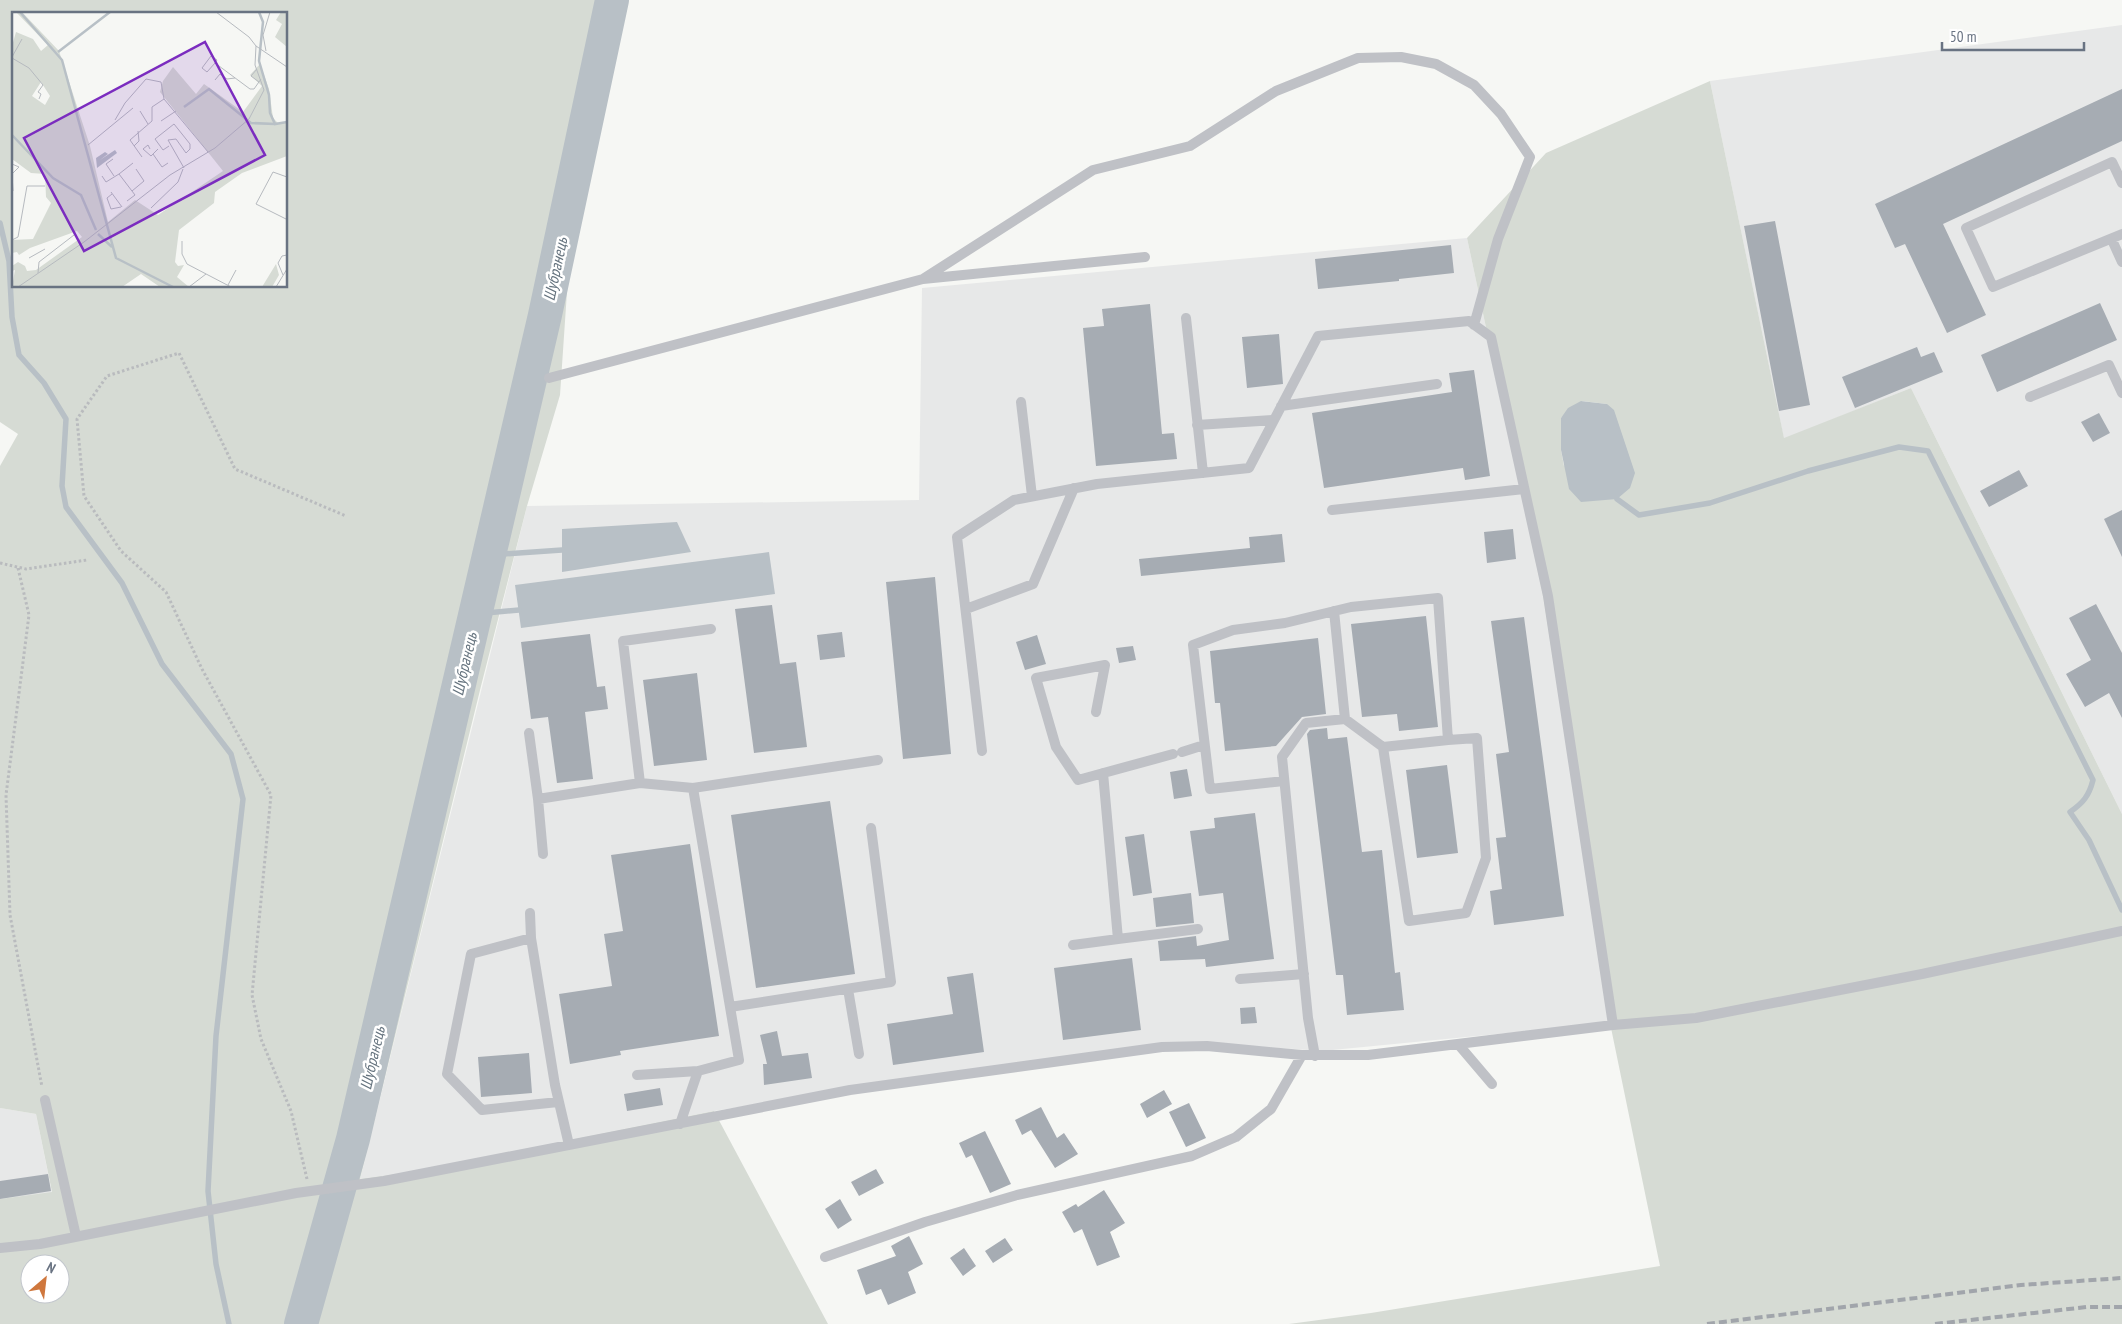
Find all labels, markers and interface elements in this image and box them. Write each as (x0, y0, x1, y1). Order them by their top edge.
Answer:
inset map (12, 12, 288, 288)
scale bar (1942, 20, 2084, 52)
text: 50 m (1950, 27, 1976, 46)
water label: Шубранець (539, 235, 572, 302)
water label: Шубранець (447, 630, 481, 697)
water label: Шубранець (355, 1024, 389, 1091)
north arrow (20, 1254, 70, 1304)
text: N (44, 1258, 59, 1277)

